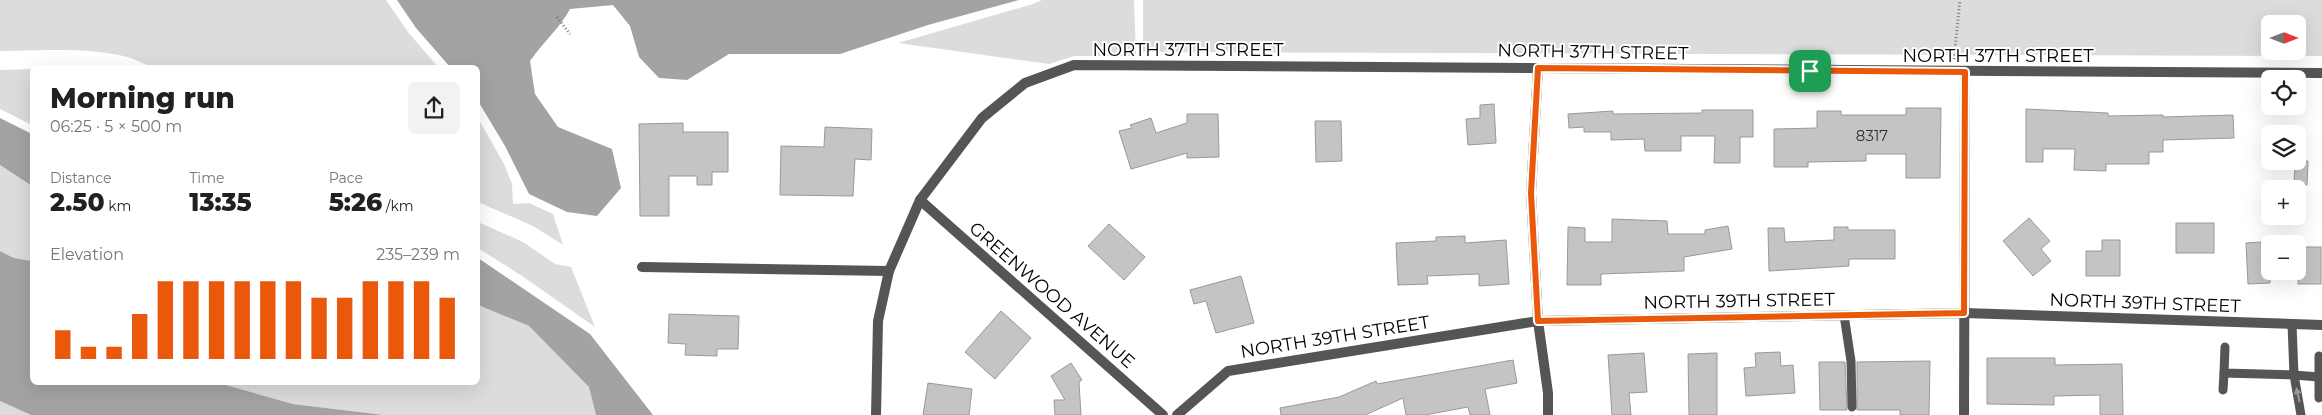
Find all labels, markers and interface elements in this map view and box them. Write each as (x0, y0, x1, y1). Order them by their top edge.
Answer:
north arrow (2261, 15, 2306, 60)
map controls (2261, 15, 2306, 280)
street label: NORTH 37TH STREET (1092, 39, 1284, 61)
street label: NORTH 37TH STREET (1497, 39, 1689, 65)
street label: NORTH 37TH STREET (1902, 45, 2094, 67)
pin (1789, 50, 1831, 92)
icon: arrive (1796, 57, 1824, 85)
button: locate (2261, 70, 2306, 115)
text: Morning run (50, 81, 235, 115)
button: share (408, 82, 460, 134)
text: 06:25 · 5 × 500 m (50, 117, 182, 136)
button: layers (2261, 125, 2306, 170)
house number: 8317 (1856, 126, 1888, 145)
text: Distance (50, 169, 112, 187)
text: Time (189, 169, 224, 187)
text: Pace (329, 169, 363, 187)
button: + (2261, 180, 2306, 225)
text: 2.50 (50, 187, 105, 217)
text: 13:35 (189, 187, 252, 217)
text: 5:26 (329, 187, 382, 217)
text: km (105, 197, 131, 215)
text: /km (382, 197, 414, 215)
street label: GREENWOOD AVENUE (965, 217, 1139, 373)
button: − (2261, 235, 2306, 280)
text: Elevation (50, 245, 124, 264)
text: 235–239 m (376, 245, 460, 264)
street label: NORTH 39TH STREET (1643, 288, 1836, 314)
street label: NORTH 39TH STREET (2049, 289, 2242, 317)
street label: NORTH 39TH STREET (1239, 311, 1432, 363)
one-way arrow (2294, 387, 2302, 402)

